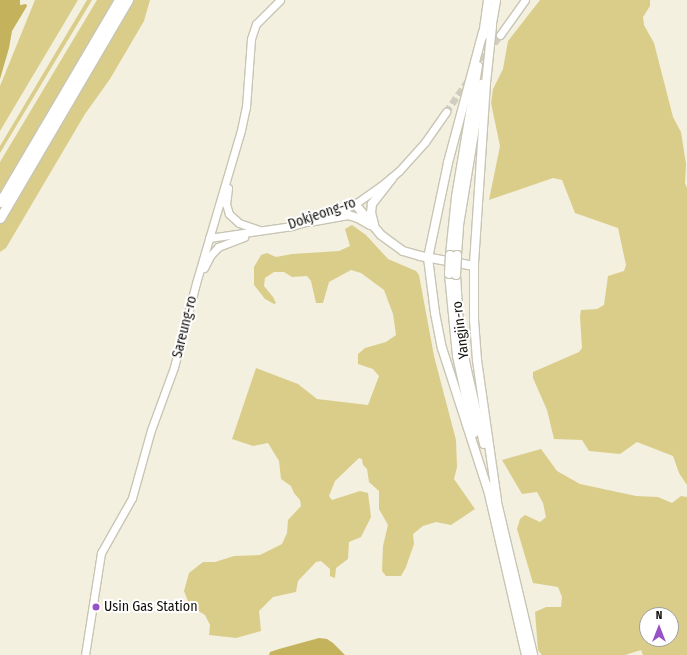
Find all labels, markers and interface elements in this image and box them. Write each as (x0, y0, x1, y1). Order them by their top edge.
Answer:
street label: Dokjeong-ro (286, 195, 358, 233)
street label: Sareung-ro (169, 294, 201, 360)
street label: Yangjin-ro (449, 300, 473, 360)
place label: Usin Gas Station (104, 599, 198, 615)
marker: Usin Gas Station (91, 602, 101, 612)
north arrow (639, 607, 679, 647)
text: N (656, 609, 662, 622)

